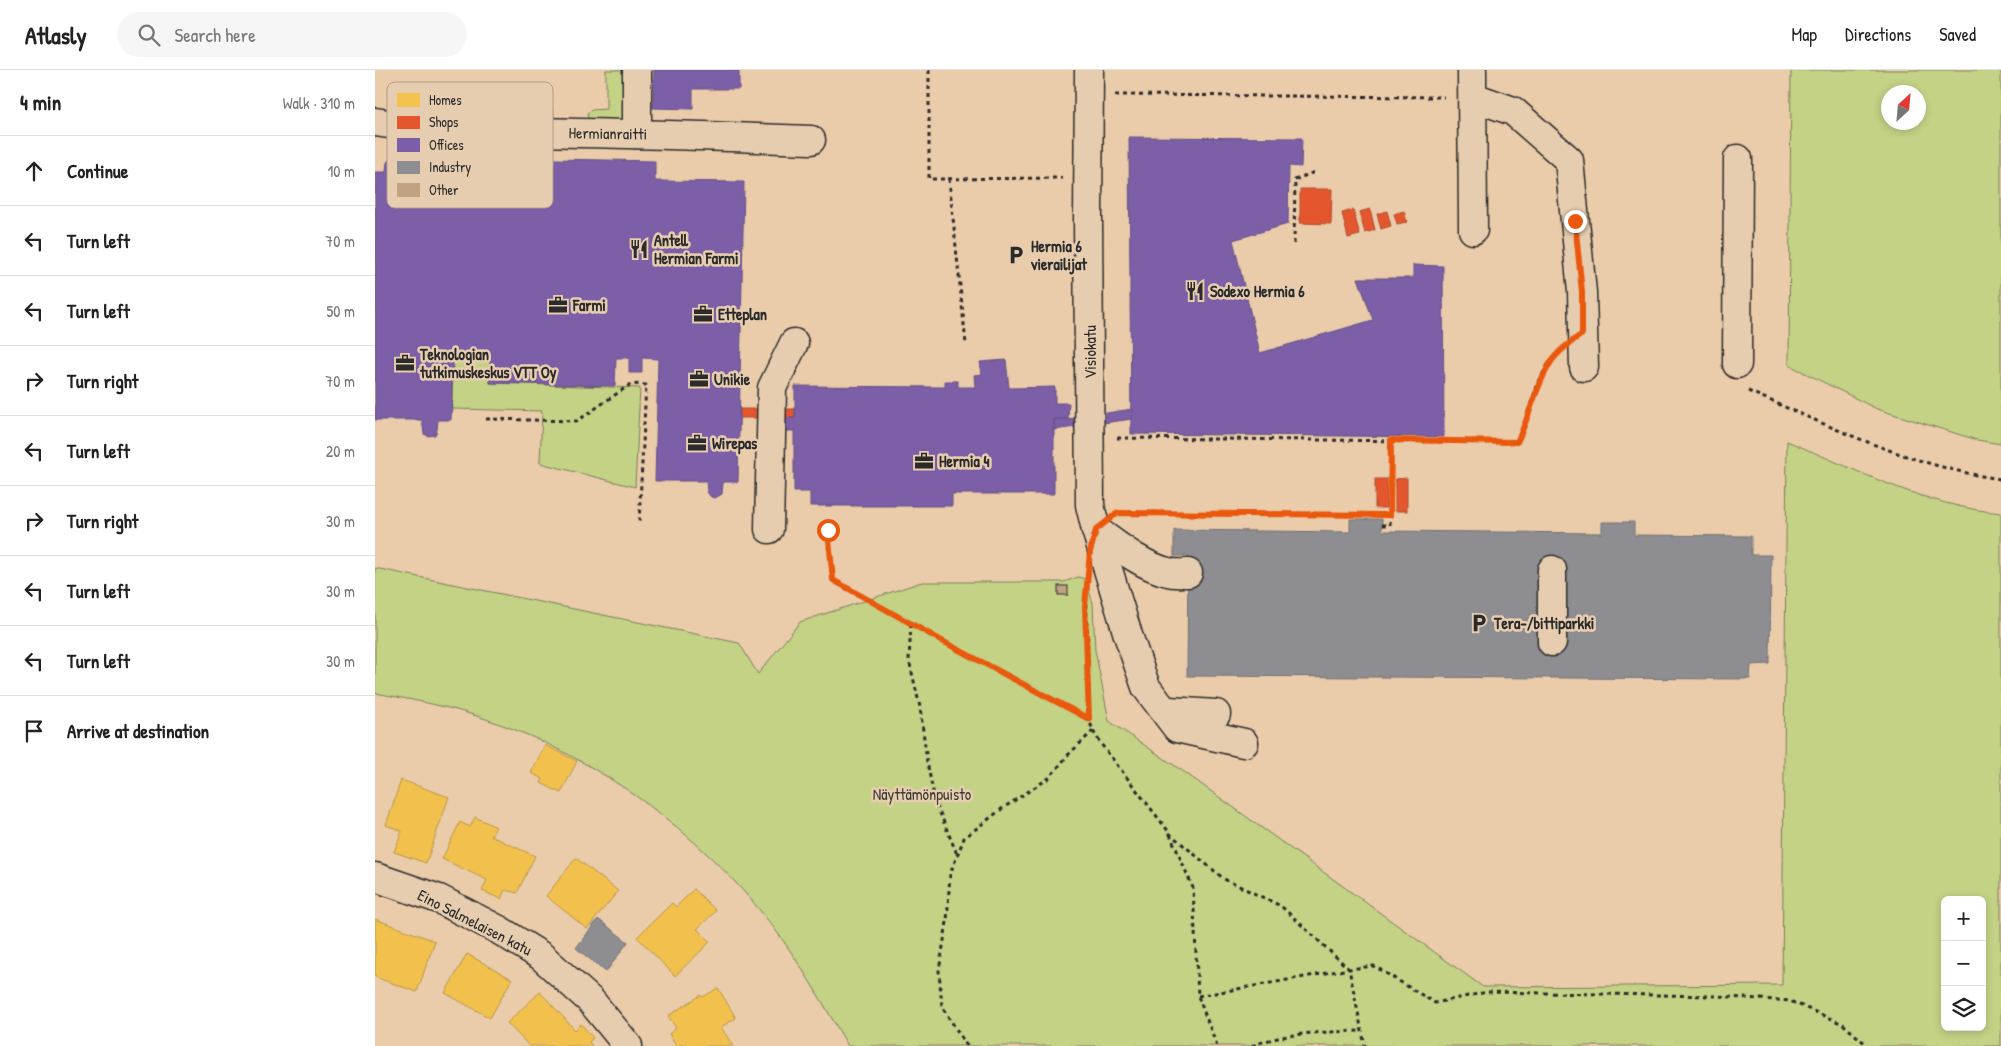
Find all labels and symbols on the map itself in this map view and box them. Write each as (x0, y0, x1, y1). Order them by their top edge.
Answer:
legend (387, 82, 553, 208)
north arrow (1881, 85, 1926, 130)
text: Homes (429, 90, 462, 109)
text: Shops (429, 112, 458, 132)
street label: Hermianraitti (569, 121, 647, 145)
text: Offices (429, 135, 464, 154)
text: Industry (429, 157, 471, 177)
text: Other (429, 180, 459, 199)
route end (1564, 210, 1587, 233)
place label: Antell Hermian Farmi (654, 229, 739, 269)
place label: Hermia 6 vierailijat (1030, 235, 1087, 275)
restaurant icon: Antell Hermian Farmi (628, 238, 650, 260)
parking icon: Hermia 6 vierailijat (1005, 244, 1027, 266)
restaurant icon: Sodexo Hermia 6 (1184, 280, 1206, 302)
place label: Sodexo Hermia 6 (1210, 280, 1305, 302)
office icon: Farmi (547, 294, 569, 316)
place label: Farmi (572, 294, 606, 316)
office icon: Etteplan (692, 303, 714, 325)
place label: Etteplan (718, 303, 767, 326)
street label: Visiokatu (1079, 325, 1101, 379)
place label: Teknologian tutkimuskeskus VTT Oy (419, 343, 557, 384)
office icon: Teknologian tutkimuskeskus VTT Oy (394, 352, 416, 374)
office icon: Unikie (688, 368, 710, 390)
place label: Unikie (714, 368, 751, 390)
office icon: Wirepas (686, 432, 708, 454)
place label: Wirepas (712, 432, 758, 455)
office icon: Hermia 4 (913, 450, 935, 472)
place label: Hermia 4 (939, 450, 989, 472)
route start (817, 519, 840, 542)
parking icon: Tera-/bittiparkki (1468, 612, 1490, 634)
place label: Tera-/bittiparkki (1493, 612, 1594, 635)
park label: Näyttämönpuisto (873, 783, 972, 805)
street label: Eino Salmelaisen katu (414, 884, 536, 961)

